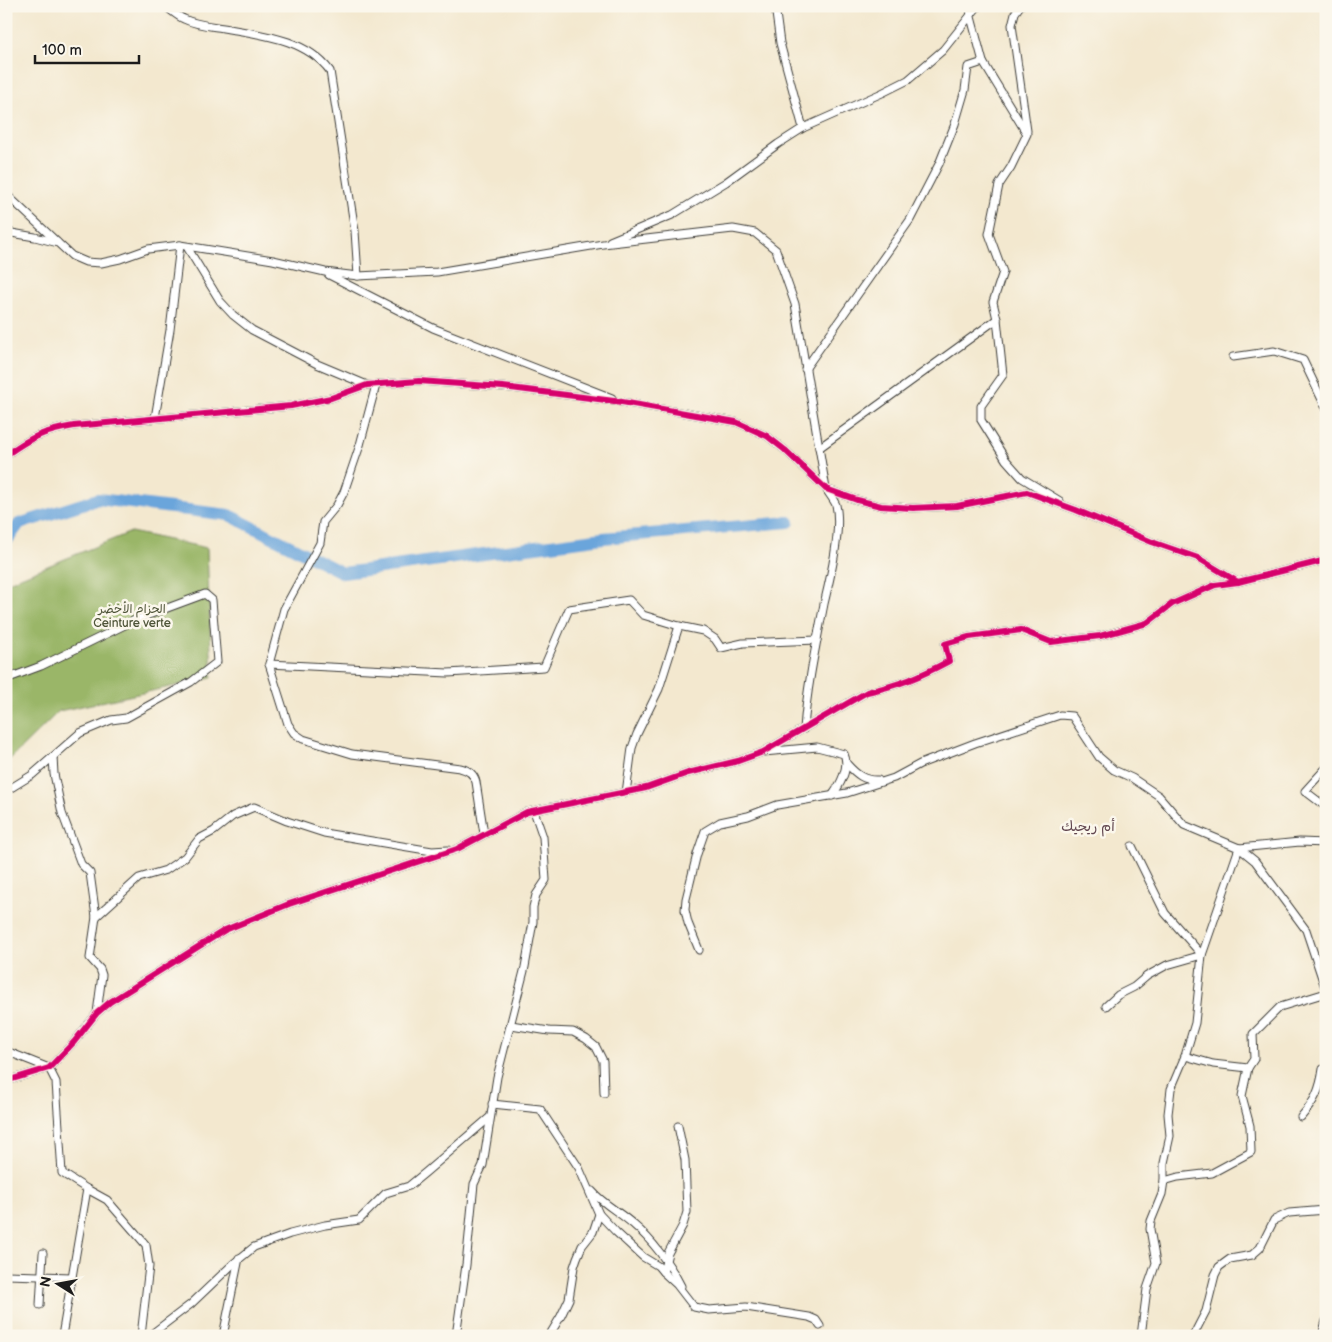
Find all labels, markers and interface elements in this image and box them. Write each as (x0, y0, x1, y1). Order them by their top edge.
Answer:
scale bar (35, 32, 139, 64)
text: 100 m (42, 41, 82, 60)
park label: الحزام الأخضر Ceinture verte (93, 601, 171, 631)
district label: أم ريجيك (1061, 818, 1115, 837)
north arrow (32, 1260, 82, 1310)
text: N (36, 1275, 55, 1288)

